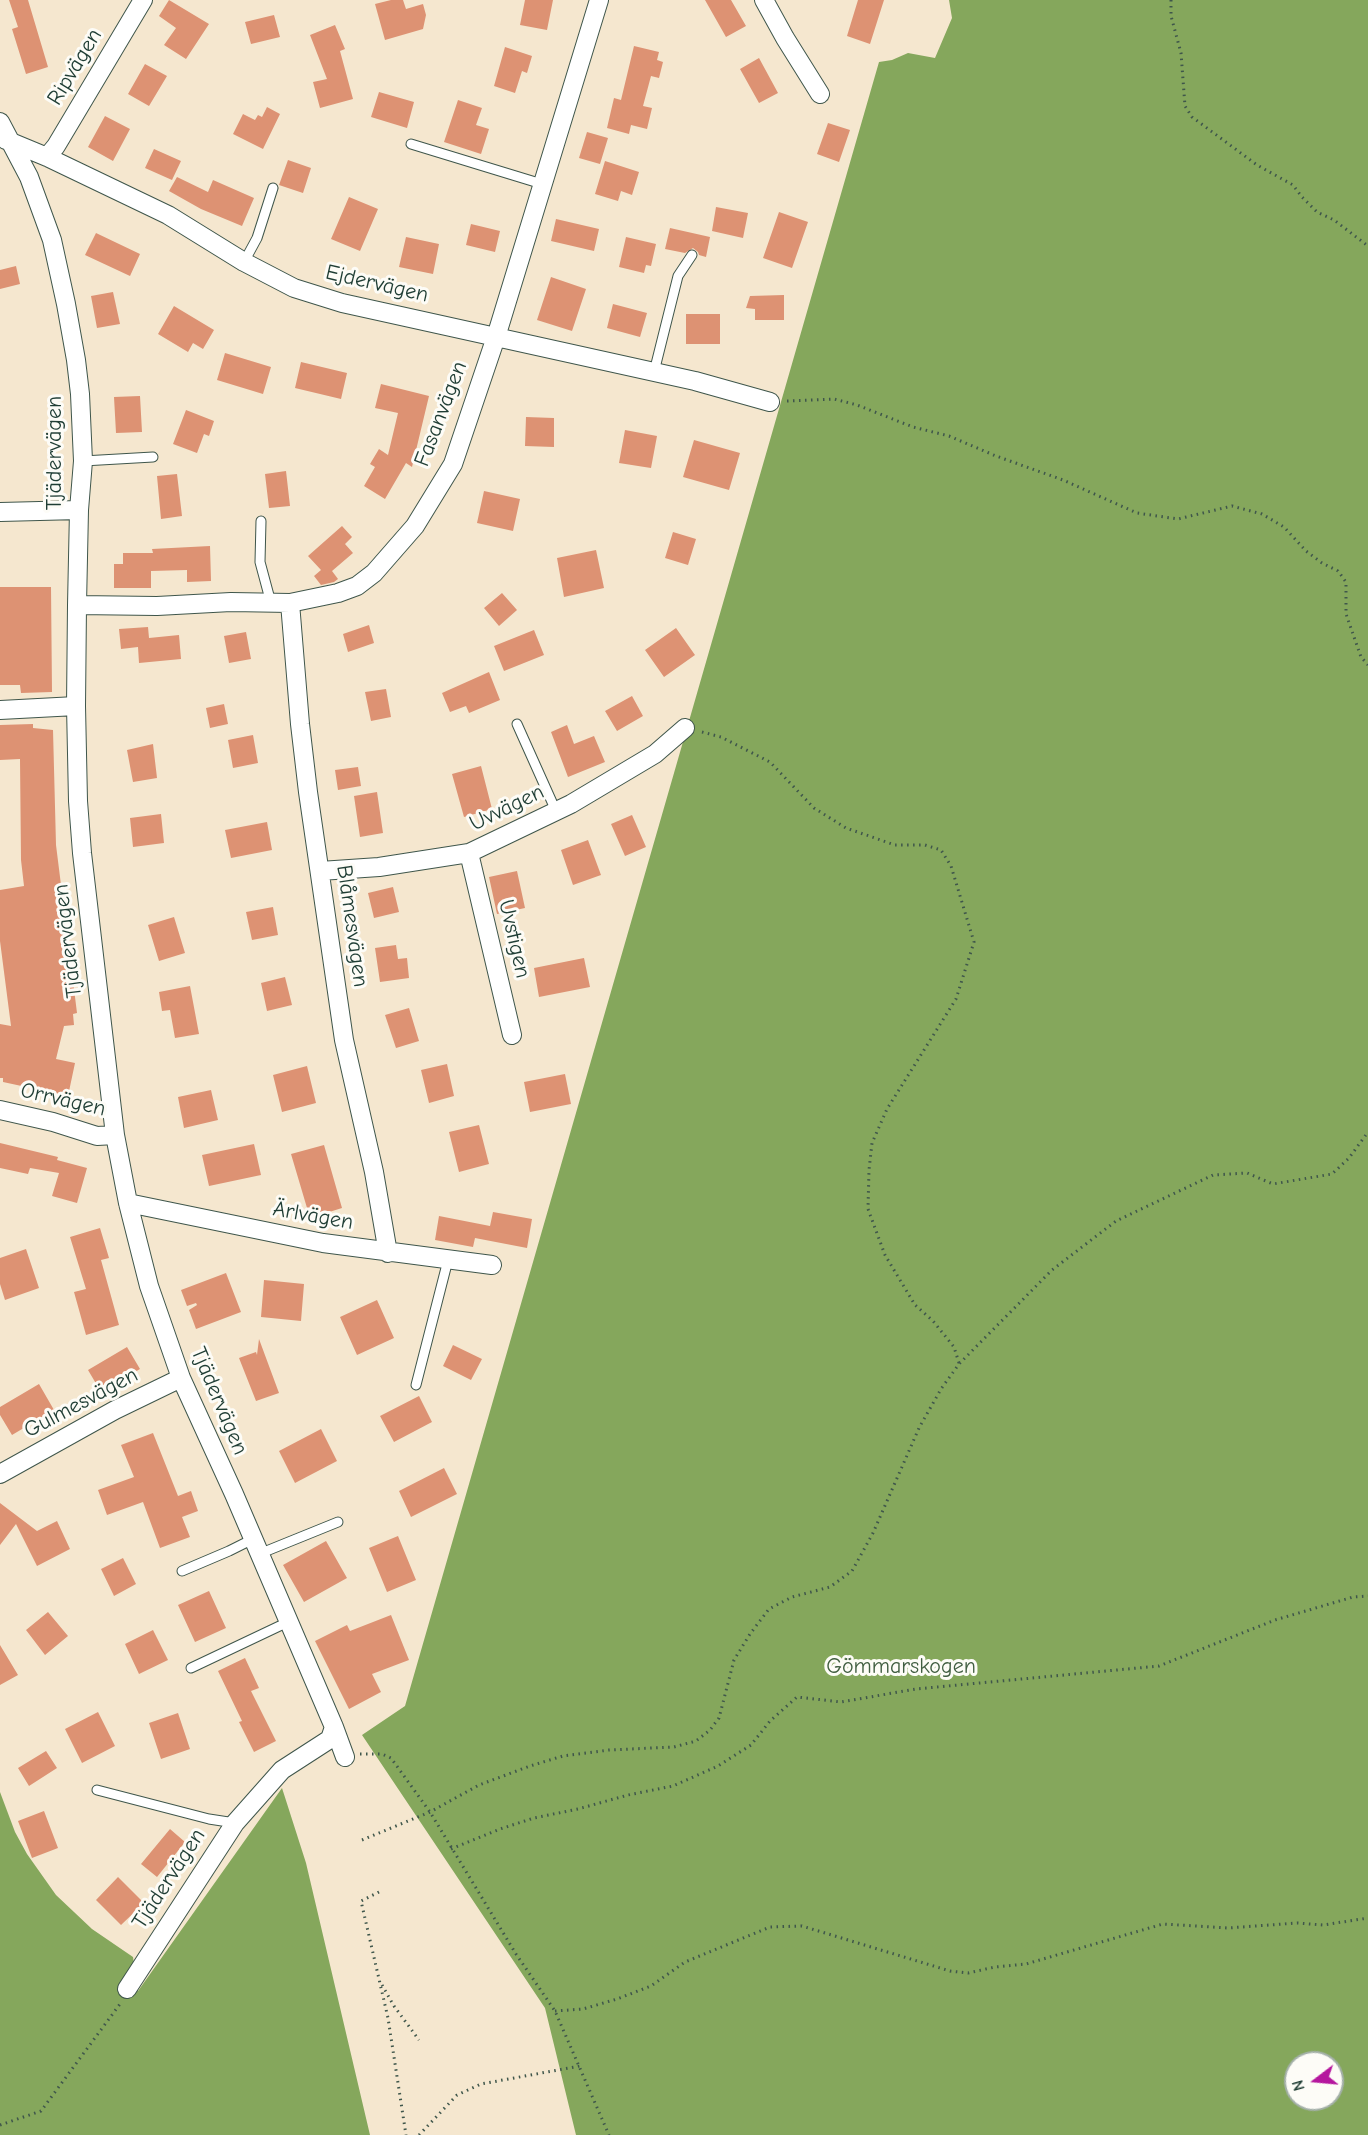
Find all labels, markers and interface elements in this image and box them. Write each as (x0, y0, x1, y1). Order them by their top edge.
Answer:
street label: Ripvägen (42, 24, 108, 110)
street label: Ejdervägen (323, 259, 431, 309)
street label: Fasanvägen (409, 358, 473, 470)
street label: Tjädervägen (42, 396, 68, 510)
street label: Uvvägen (466, 779, 548, 837)
street label: Blåmesvägen (330, 863, 374, 989)
street label: Tjädervägen (48, 883, 88, 999)
street label: Uvstigen (492, 897, 536, 981)
street label: Orrvägen (18, 1077, 108, 1123)
street label: Ärlvägen (271, 1196, 355, 1236)
street label: Tjädervägen (184, 1343, 254, 1459)
street label: Gulmesvägen (20, 1362, 142, 1444)
park label: Gömmarskogen (826, 1654, 976, 1680)
street label: Tjädervägen (127, 1824, 211, 1934)
north arrow (1284, 2051, 1344, 2111)
text: N (1289, 2078, 1309, 2093)

